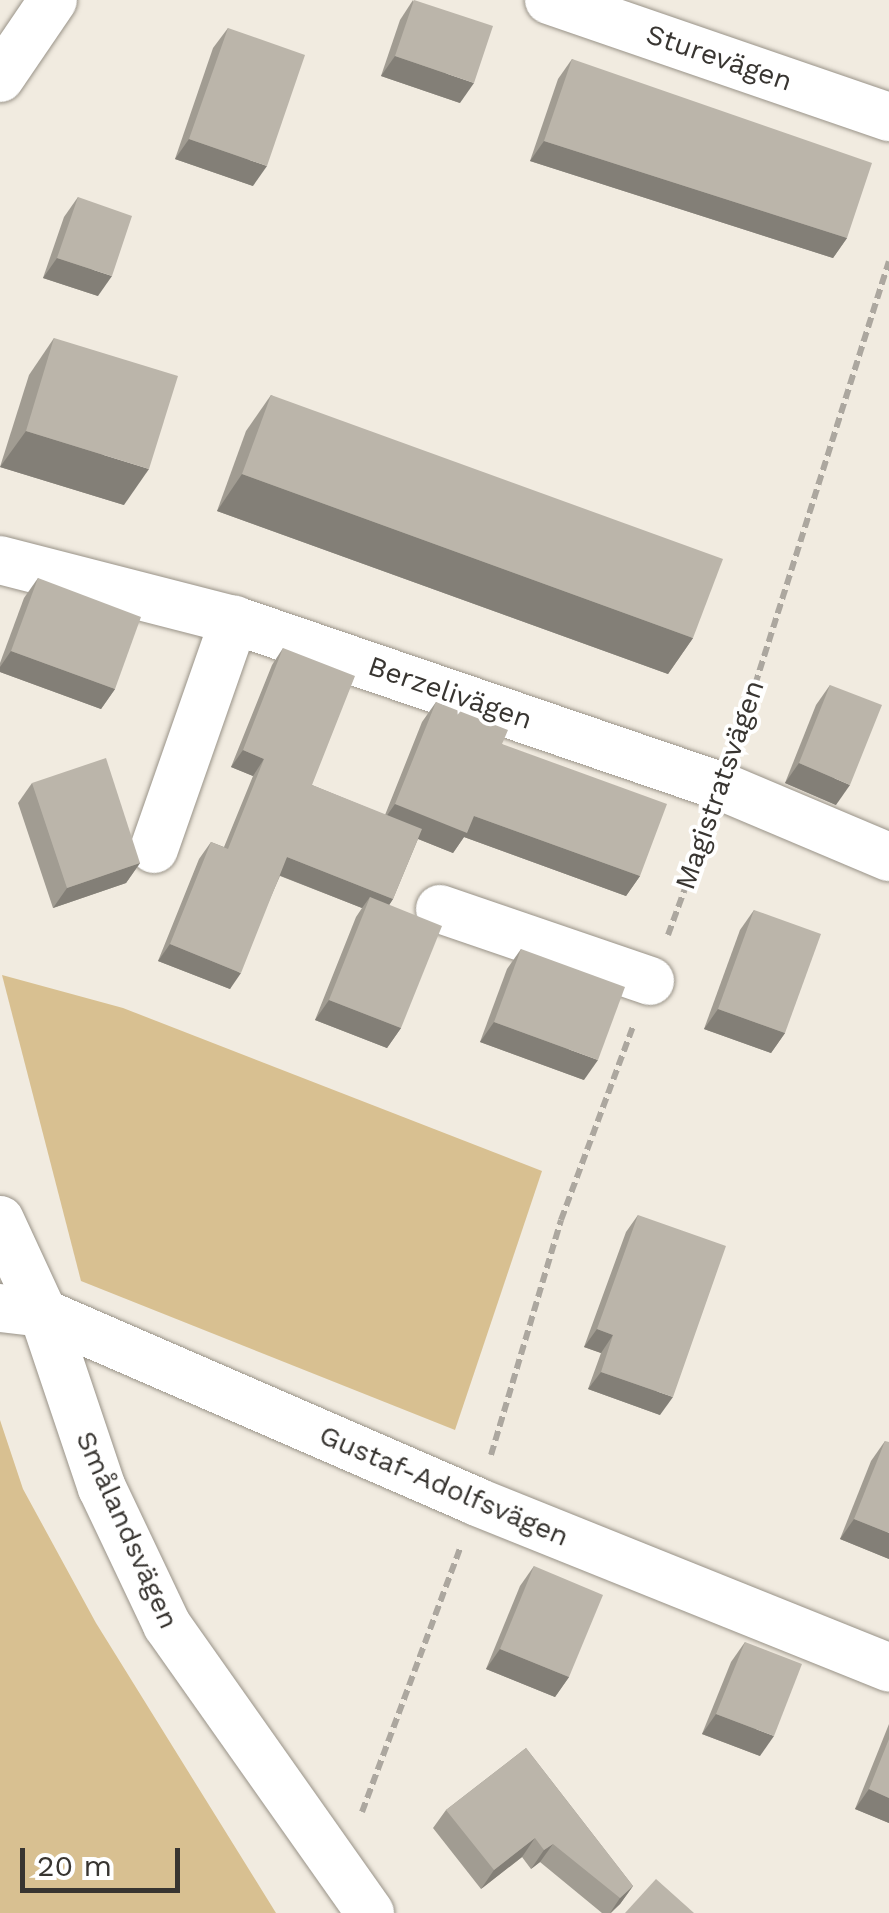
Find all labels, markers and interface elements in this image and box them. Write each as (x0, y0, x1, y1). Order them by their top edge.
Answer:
street label: Sturevägen (642, 17, 796, 99)
street label: Berzelivägen (364, 649, 536, 737)
street label: Magistratsvägen (668, 676, 772, 894)
street label: Gustaf-Adolfsvägen (314, 1418, 574, 1554)
street label: Smålandsvägen (68, 1426, 186, 1634)
scale bar (25, 1828, 185, 1890)
text: 20 m (37, 1848, 112, 1883)

